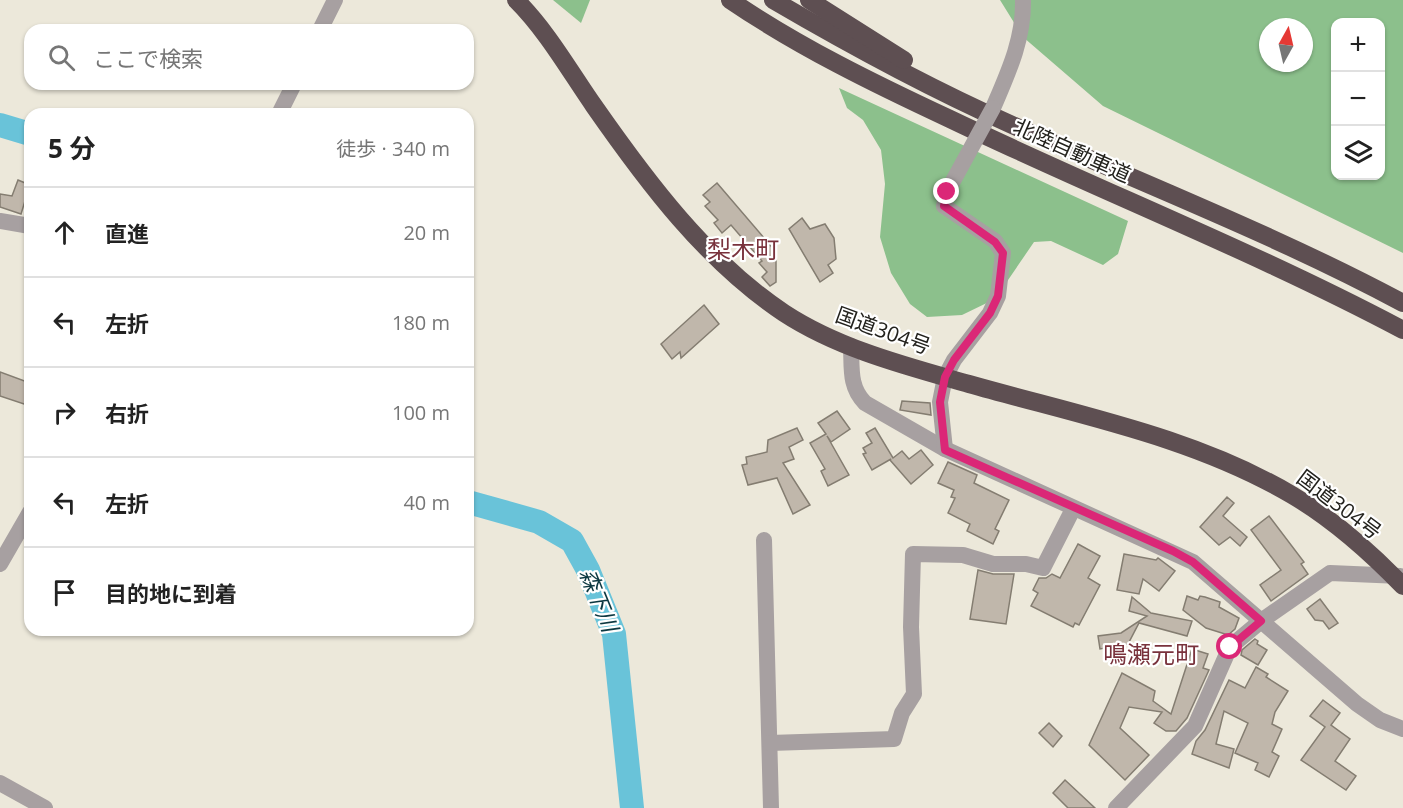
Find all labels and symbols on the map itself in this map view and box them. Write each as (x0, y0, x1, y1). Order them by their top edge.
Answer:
north arrow (1259, 18, 1313, 72)
street label: 北陸自動車道 (1009, 112, 1136, 189)
route end (933, 178, 959, 204)
district label: 梨木町 (707, 232, 779, 265)
street label: 国道304号 (832, 300, 935, 360)
street label: 国道304号 (1292, 463, 1388, 545)
water label: 森下川 (574, 563, 627, 638)
route start (1216, 633, 1242, 659)
district label: 鳴瀬元町 (1103, 637, 1199, 670)

